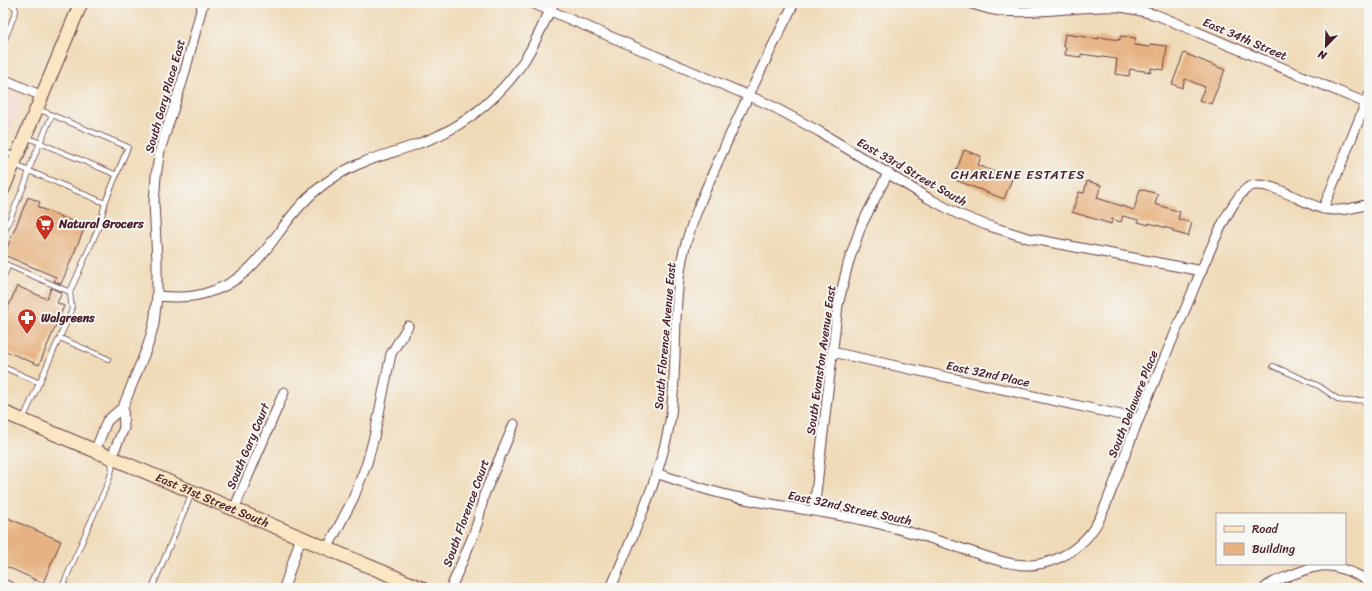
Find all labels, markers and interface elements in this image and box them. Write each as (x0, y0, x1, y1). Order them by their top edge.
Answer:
street label: East 34th Street (1199, 11, 1291, 67)
north arrow (1306, 26, 1346, 66)
street label: South Gary Place East (138, 36, 192, 156)
text: N (1315, 44, 1330, 65)
street label: East 33rd Street South (853, 131, 971, 213)
district label: CHARLENE ESTATES (951, 163, 1085, 186)
supermarket icon: Natural Grocers (34, 213, 56, 241)
place label: Natural Grocers (58, 213, 144, 235)
street label: South Florence Avenue East (648, 261, 682, 411)
street label: South Evanston Avenue East (800, 284, 842, 436)
pharmacy icon: Walgreens (16, 307, 38, 335)
place label: Walgreens (41, 307, 95, 329)
street label: South Delaware Place (1101, 347, 1165, 461)
street label: East 32nd Place (944, 354, 1032, 394)
street label: South Gary Court (220, 398, 277, 493)
street label: South Florence Court (436, 456, 496, 570)
street label: East 31st Street South (152, 466, 273, 534)
street label: East 32nd Street South (786, 484, 914, 532)
legend (1216, 513, 1346, 565)
text: Road (1252, 518, 1279, 540)
text: Building (1252, 538, 1295, 560)

